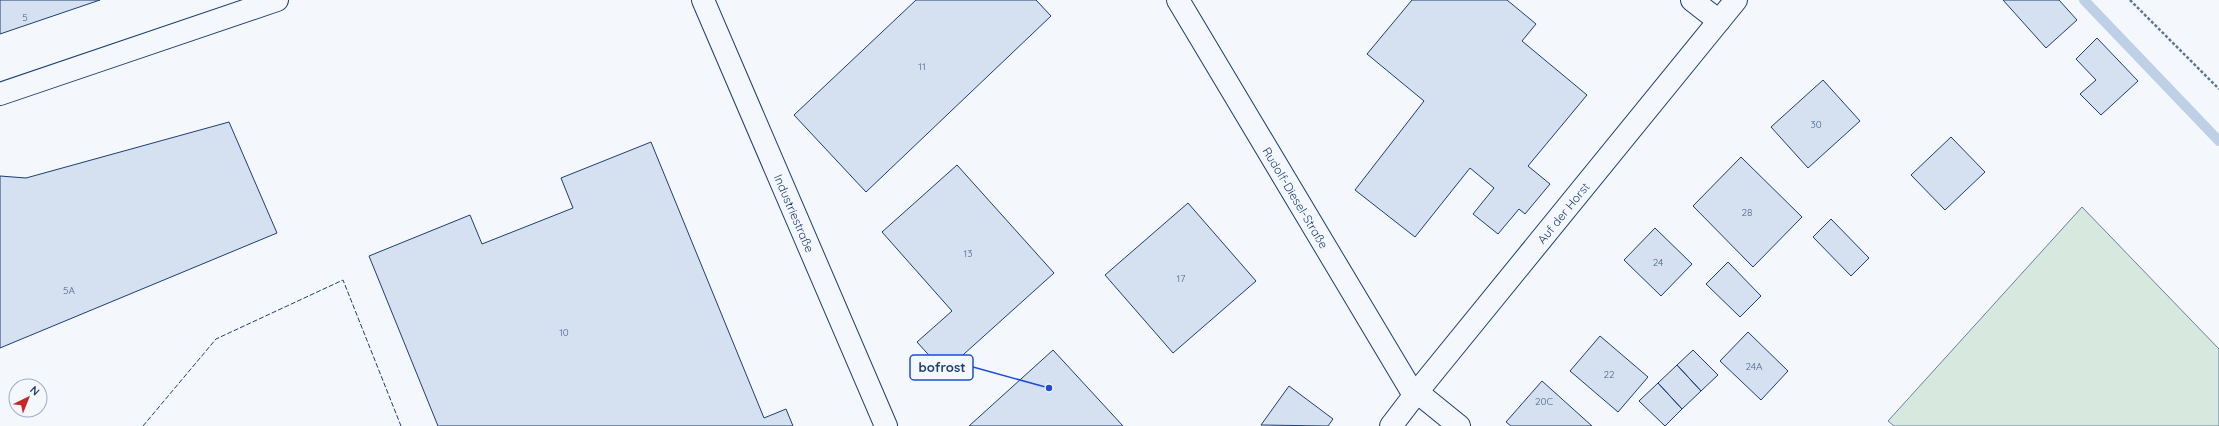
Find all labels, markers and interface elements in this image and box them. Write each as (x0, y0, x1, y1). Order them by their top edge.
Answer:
house number: 5 (22, 11, 28, 24)
house number: 11 (918, 60, 926, 73)
house number: 30 (1810, 118, 1822, 131)
street label: Rudolf-Diesel-Straße (1260, 144, 1332, 251)
street label: Industriestraße (771, 172, 818, 255)
street label: Auf der Horst (1534, 179, 1592, 246)
house number: 28 (1742, 206, 1752, 219)
house number: 13 (964, 247, 972, 260)
house number: 24 (1653, 256, 1663, 269)
house number: 17 (1177, 272, 1185, 285)
house number: 5A (63, 284, 75, 297)
house number: 10 (559, 326, 569, 339)
callout: bofrost (910, 355, 973, 380)
text: bofrost (918, 359, 966, 375)
house number: 24A (1745, 360, 1763, 373)
house number: 22 (1603, 368, 1615, 381)
north arrow (8, 378, 48, 418)
text: N (27, 383, 43, 399)
house number: 20C (1535, 395, 1553, 408)

